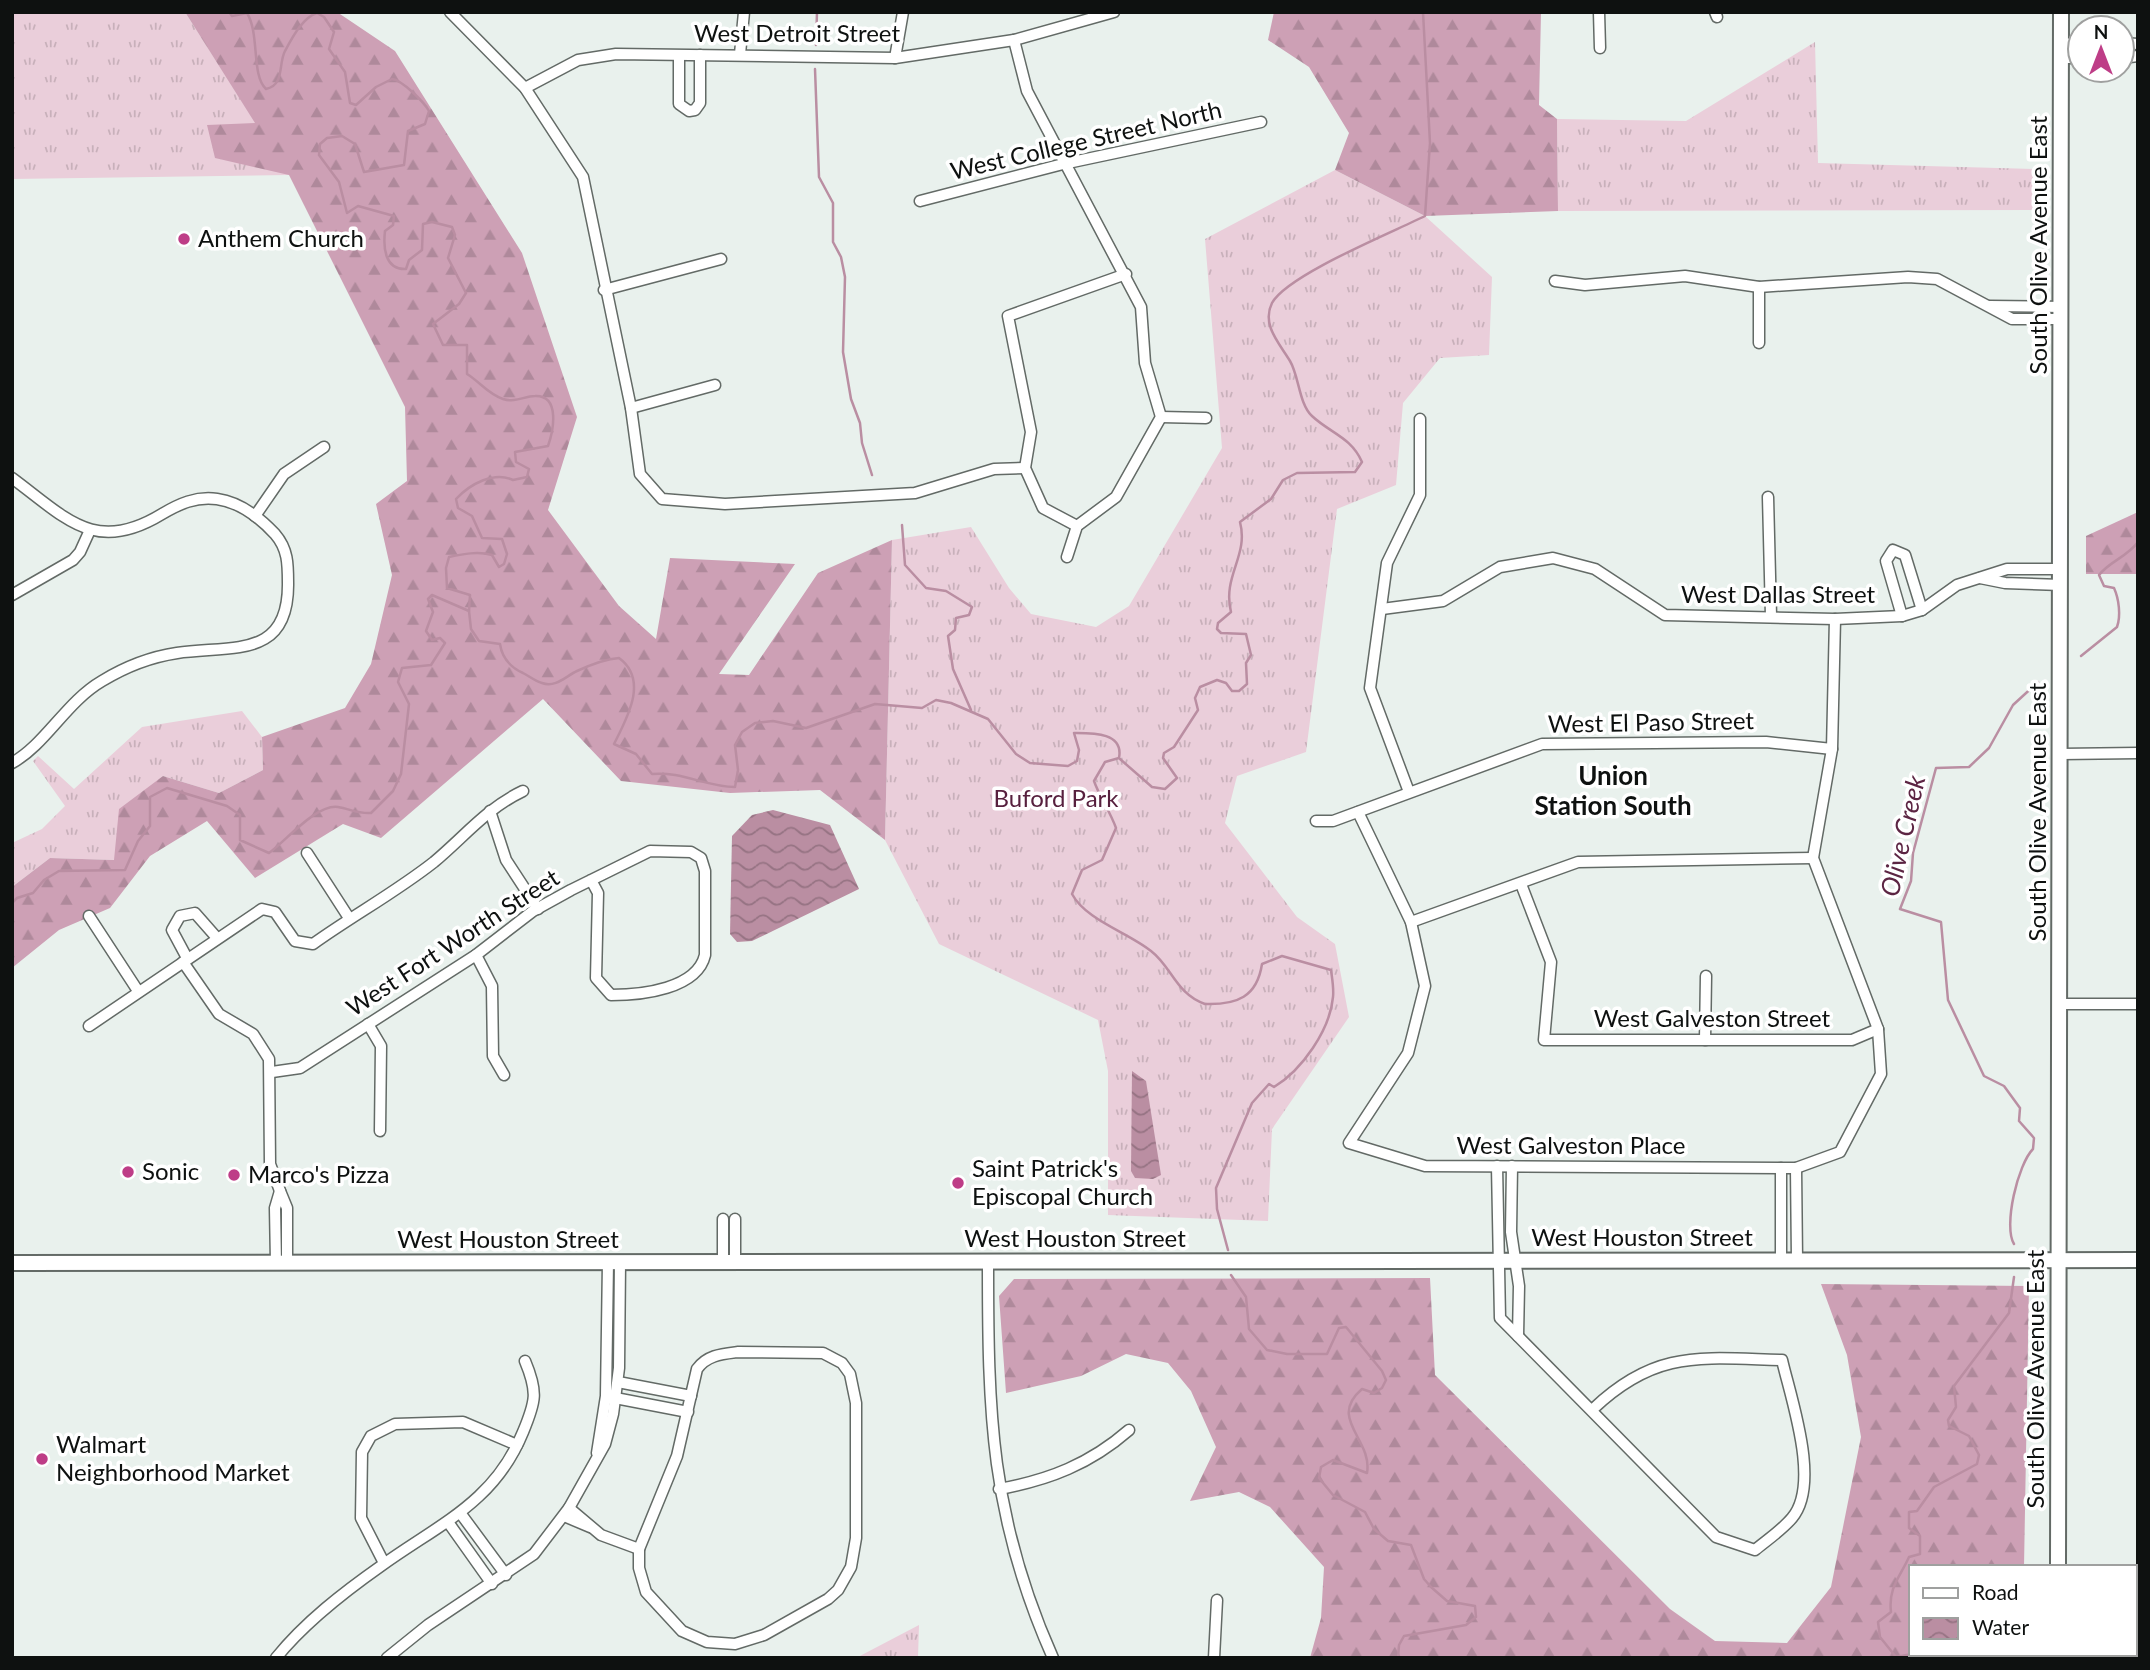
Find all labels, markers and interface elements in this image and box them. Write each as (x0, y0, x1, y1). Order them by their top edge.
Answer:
north arrow (2066, 14, 2136, 84)
street label: West Detroit Street (694, 18, 900, 47)
text: N (2094, 20, 2108, 43)
street label: West College Street North (947, 94, 1224, 185)
street label: South Olive Avenue East (2023, 115, 2052, 374)
place label: Anthem Church (198, 223, 364, 252)
marker: Anthem Church (176, 231, 192, 247)
street label: West Dallas Street (1681, 579, 1875, 608)
street label: South Olive Avenue East (2022, 682, 2051, 941)
street label: West El Paso Street (1548, 705, 1755, 738)
district label: Union Station South (1534, 759, 1692, 821)
water label: Olive Creek (1873, 771, 1932, 899)
park label: Buford Park (993, 783, 1119, 812)
street label: West Fort Worth Street (340, 862, 564, 1021)
street label: West Galveston Street (1594, 1003, 1831, 1032)
street label: West Galveston Place (1456, 1130, 1686, 1159)
place label: Saint Patrick's Episcopal Church (972, 1153, 1153, 1210)
place label: Sonic (142, 1156, 199, 1185)
place label: Marco's Pizza (248, 1159, 389, 1188)
marker: Sonic (120, 1164, 136, 1180)
marker: Marco's Pizza (226, 1167, 242, 1183)
marker: Saint Patrick's Episcopal Church (950, 1175, 966, 1191)
street label: West Houston Street (1531, 1222, 1753, 1251)
street label: West Houston Street (964, 1223, 1186, 1252)
street label: West Houston Street (397, 1224, 619, 1253)
street label: South Olive Avenue East (2020, 1249, 2049, 1508)
place label: Walmart Neighborhood Market (56, 1429, 290, 1486)
marker: Walmart Neighborhood Market (34, 1451, 50, 1467)
legend (1909, 1565, 2136, 1656)
text: Road (1972, 1579, 2019, 1604)
text: Water (1972, 1614, 2029, 1639)

